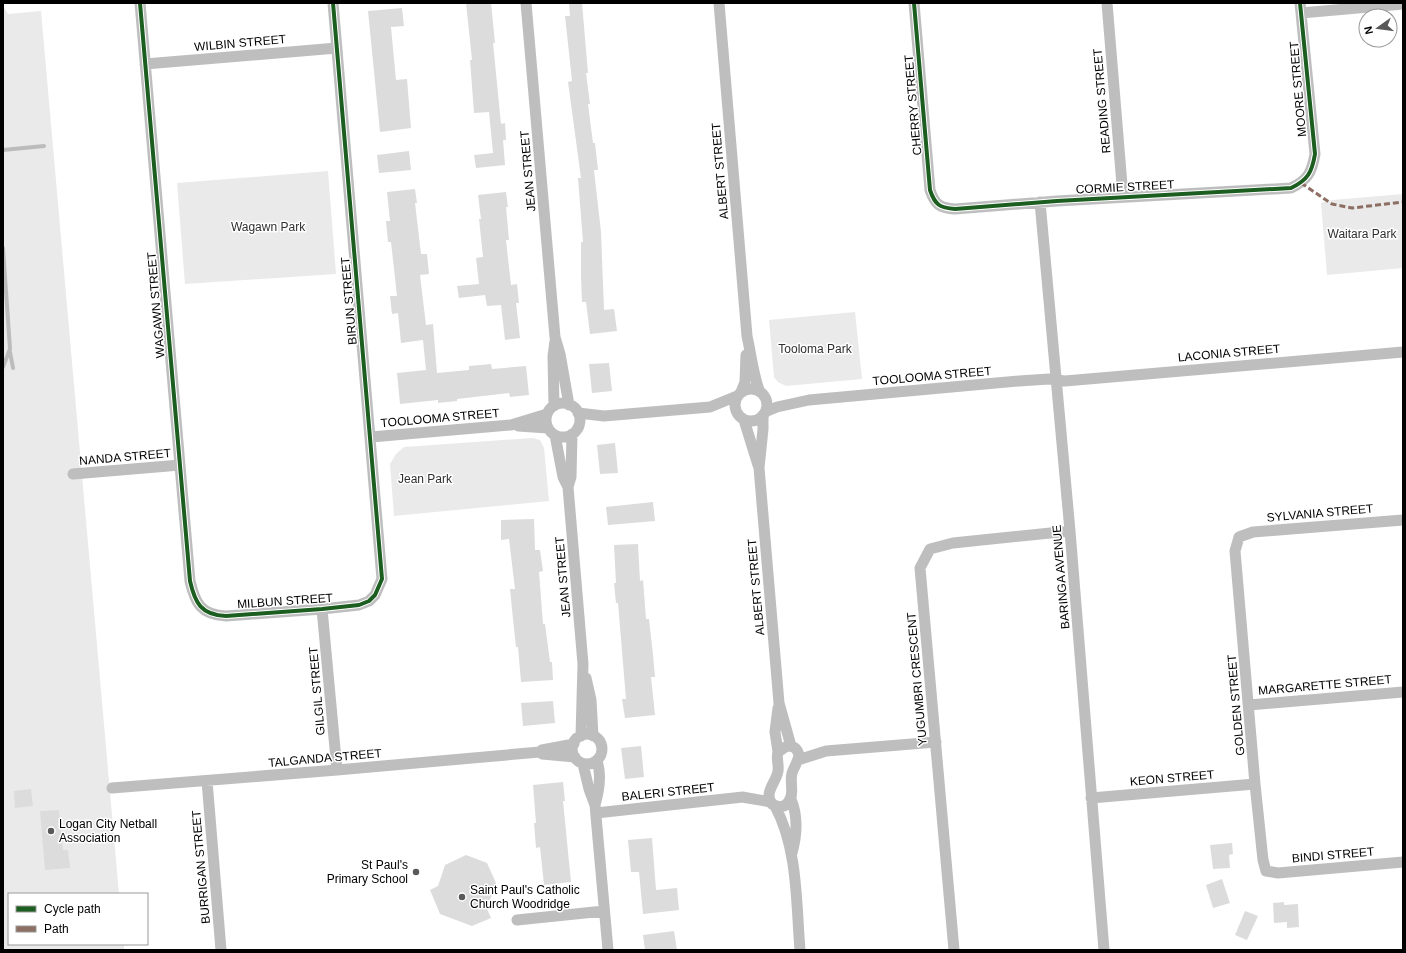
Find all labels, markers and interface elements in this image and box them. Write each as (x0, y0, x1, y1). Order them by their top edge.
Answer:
north arrow (1358, 8, 1398, 48)
text: N (1362, 25, 1375, 36)
street label: WILBIN STREET (194, 32, 287, 54)
street label: MOORE STREET (1287, 40, 1309, 137)
street label: READING STREET (1090, 47, 1114, 154)
street label: CHERRY STREET (902, 53, 924, 156)
street label: ALBERT STREET (709, 121, 731, 220)
street label: JEAN STREET (517, 129, 539, 212)
street label: CORMIE STREET (1075, 177, 1175, 197)
park label: Wagawn Park (231, 220, 306, 234)
park label: Waitara Park (1328, 227, 1397, 241)
street label: WAGAWN STREET (144, 251, 168, 359)
street label: BIRUN STREET (338, 256, 360, 345)
street label: LACONIA STREET (1177, 341, 1281, 364)
park label: Tooloma Park (778, 342, 853, 356)
street label: TOOLOOMA STREET (872, 364, 993, 388)
street label: TOOLOOMA STREET (380, 406, 501, 430)
street label: NANDA STREET (79, 446, 172, 468)
park label: Jean Park (398, 472, 453, 486)
street label: SYLVANIA STREET (1266, 501, 1375, 525)
street label: BARINGA AVENUE (1049, 524, 1073, 630)
street label: JEAN STREET (552, 535, 574, 618)
street label: ALBERT STREET (745, 537, 767, 636)
street label: MILBUN STREET (237, 591, 334, 611)
street label: YUGUMBRI CRESCENT (904, 611, 930, 746)
street label: GILGIL STREET (306, 645, 328, 736)
street label: GOLDEN STREET (1225, 653, 1247, 756)
street label: MARGARETTE STREET (1258, 672, 1393, 698)
street label: TALGANDA STREET (268, 746, 383, 770)
street label: KEON STREET (1129, 767, 1215, 789)
street label: BALERI STREET (621, 780, 716, 804)
street label: BURRIGAN STREET (189, 809, 213, 924)
place label: Logan City Netball Association (59, 817, 157, 845)
marker: Logan City Netball Association (46, 826, 56, 836)
street label: BINDI STREET (1291, 844, 1375, 866)
place label: St Paul's Primary School (327, 858, 408, 886)
marker: St Paul's Primary School (411, 867, 421, 877)
place label: Saint Paul's Catholic Church Woodridge (470, 883, 580, 911)
marker: Saint Paul's Catholic Church Woodridge (457, 892, 467, 902)
legend (8, 893, 148, 945)
text: Cycle path (44, 902, 101, 916)
text: Path (44, 922, 69, 936)

